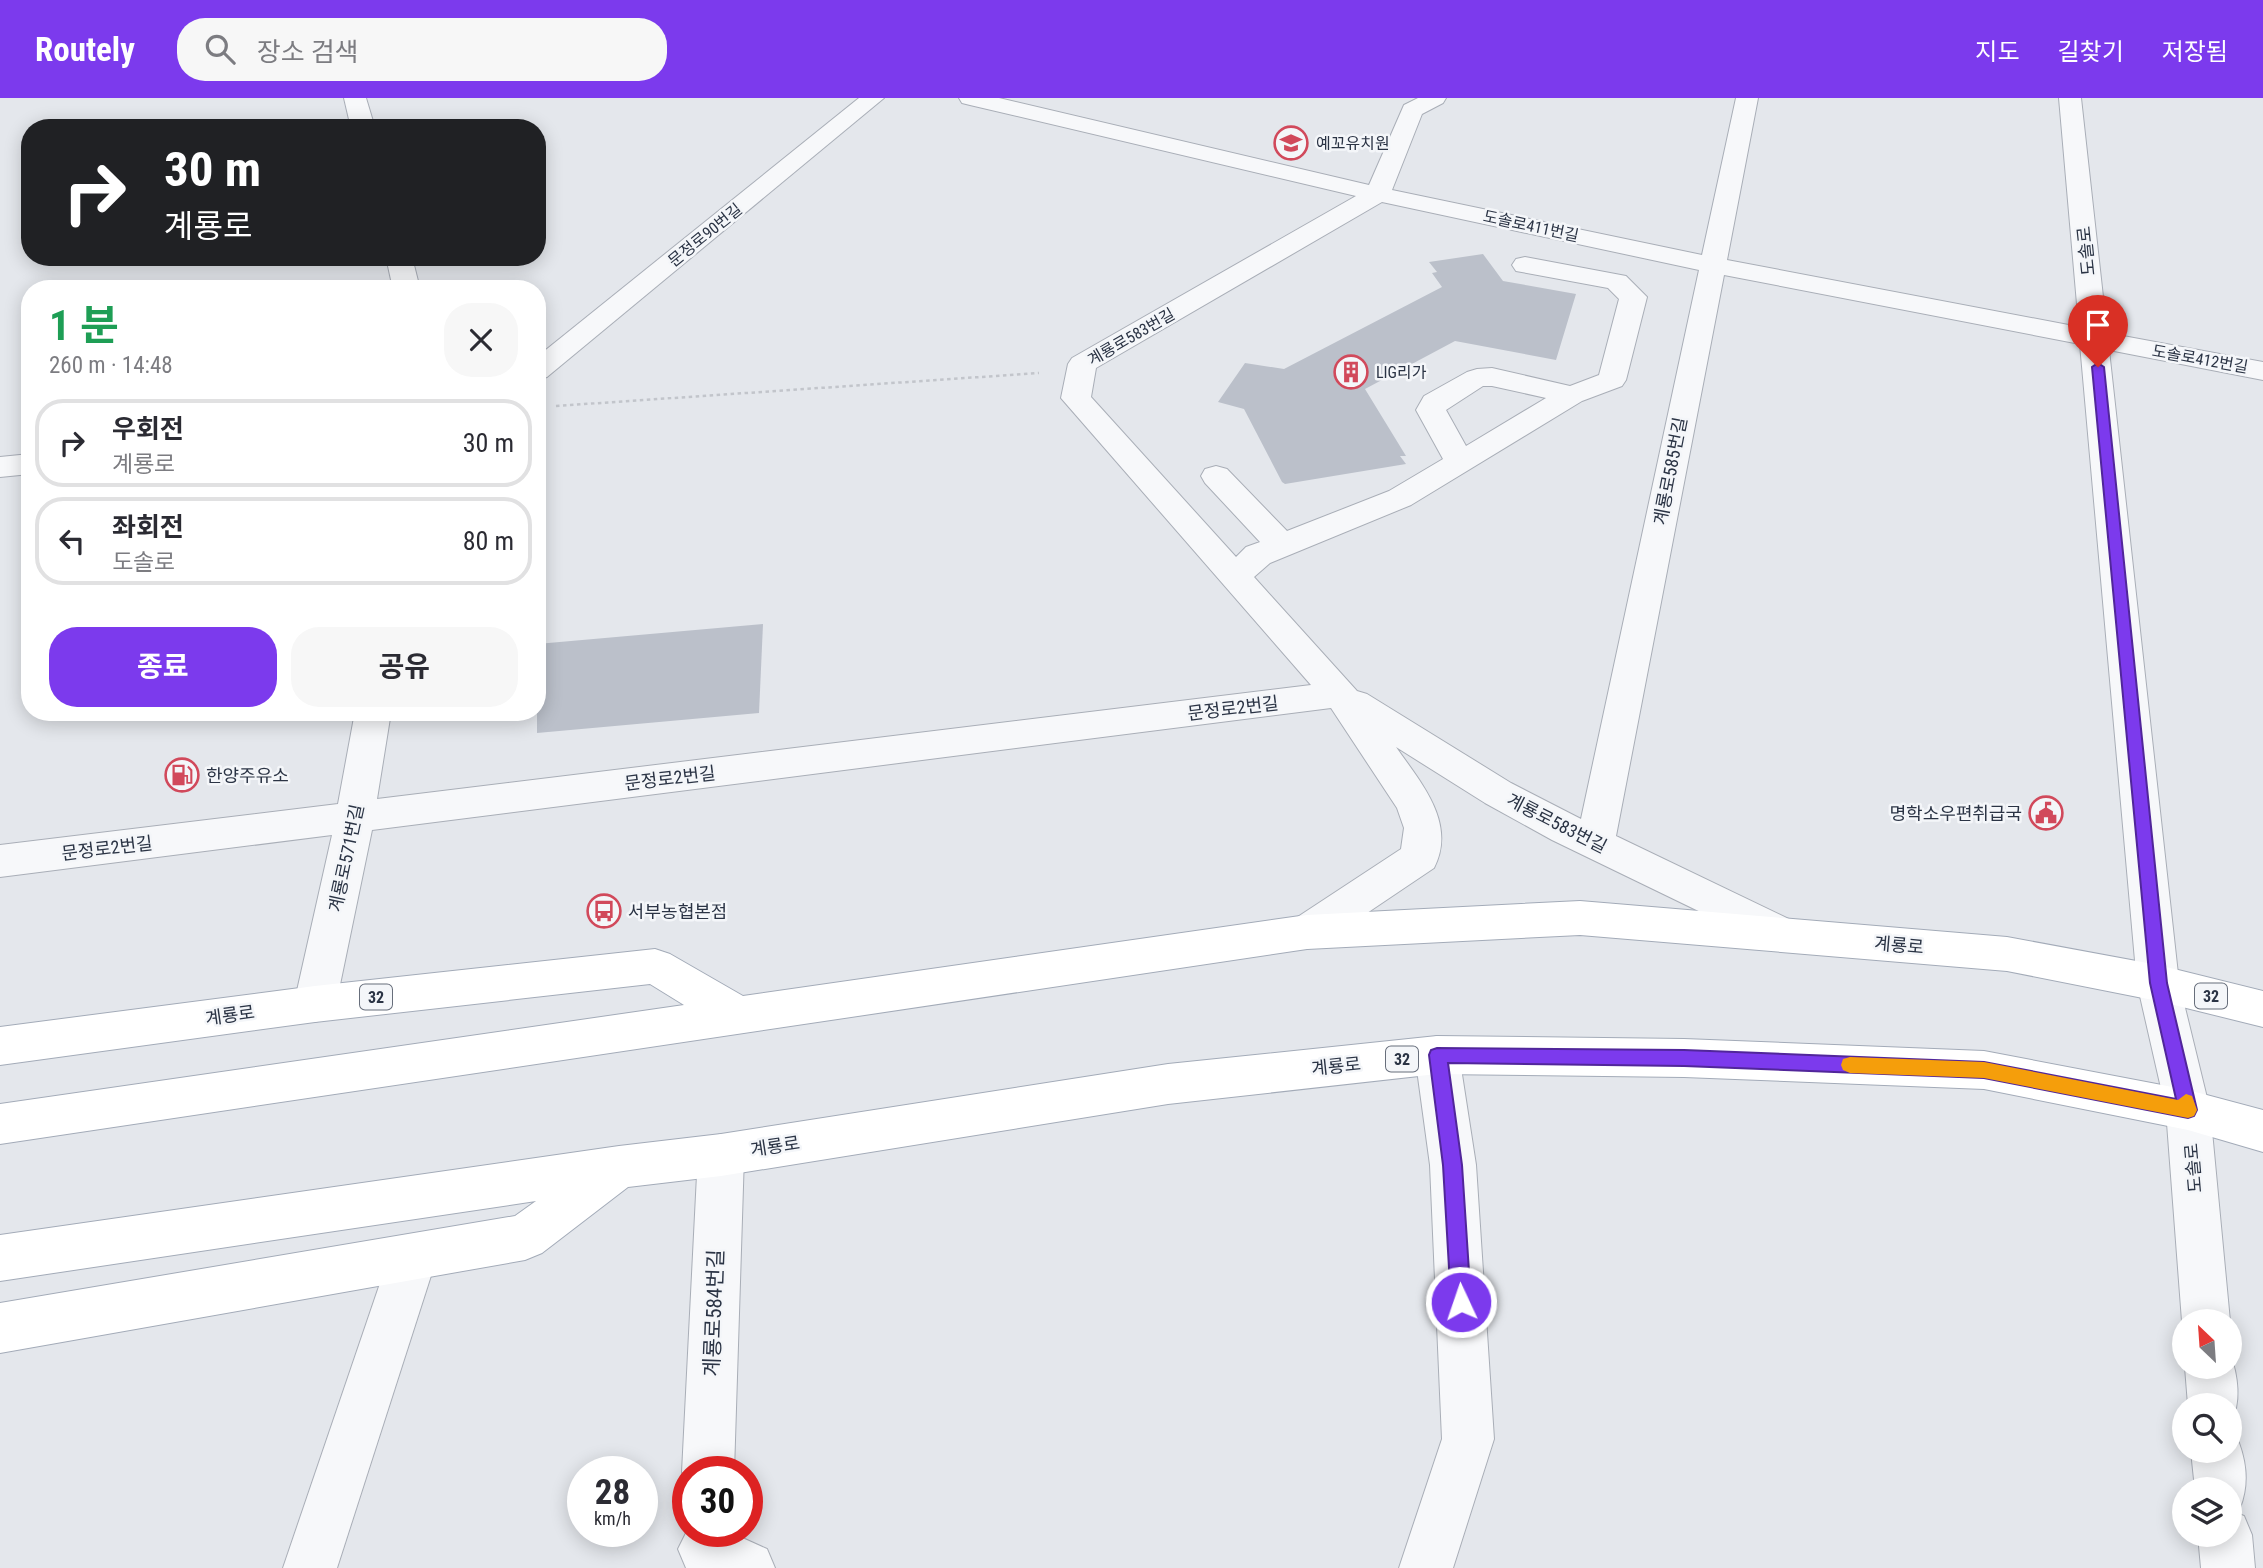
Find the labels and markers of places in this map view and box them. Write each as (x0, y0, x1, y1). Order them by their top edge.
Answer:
school or university icon: 예꼬유치원 (1272, 124, 1310, 162)
place label: 예꼬유치원 (1316, 134, 1390, 153)
pin (2068, 295, 2128, 367)
building icon: LIG리가 (1332, 353, 1370, 391)
place label: LIG리가 (1376, 363, 1427, 382)
fuel station icon: 한양주유소 (163, 756, 201, 794)
place label: 한양주유소 (206, 765, 289, 786)
public building icon: 명학소우편취급국 (2027, 794, 2065, 832)
place label: 명학소우편취급국 (1890, 803, 2022, 824)
bus stop icon: 서부농협본점 (585, 892, 623, 930)
place label: 서부농협본점 (628, 901, 727, 922)

